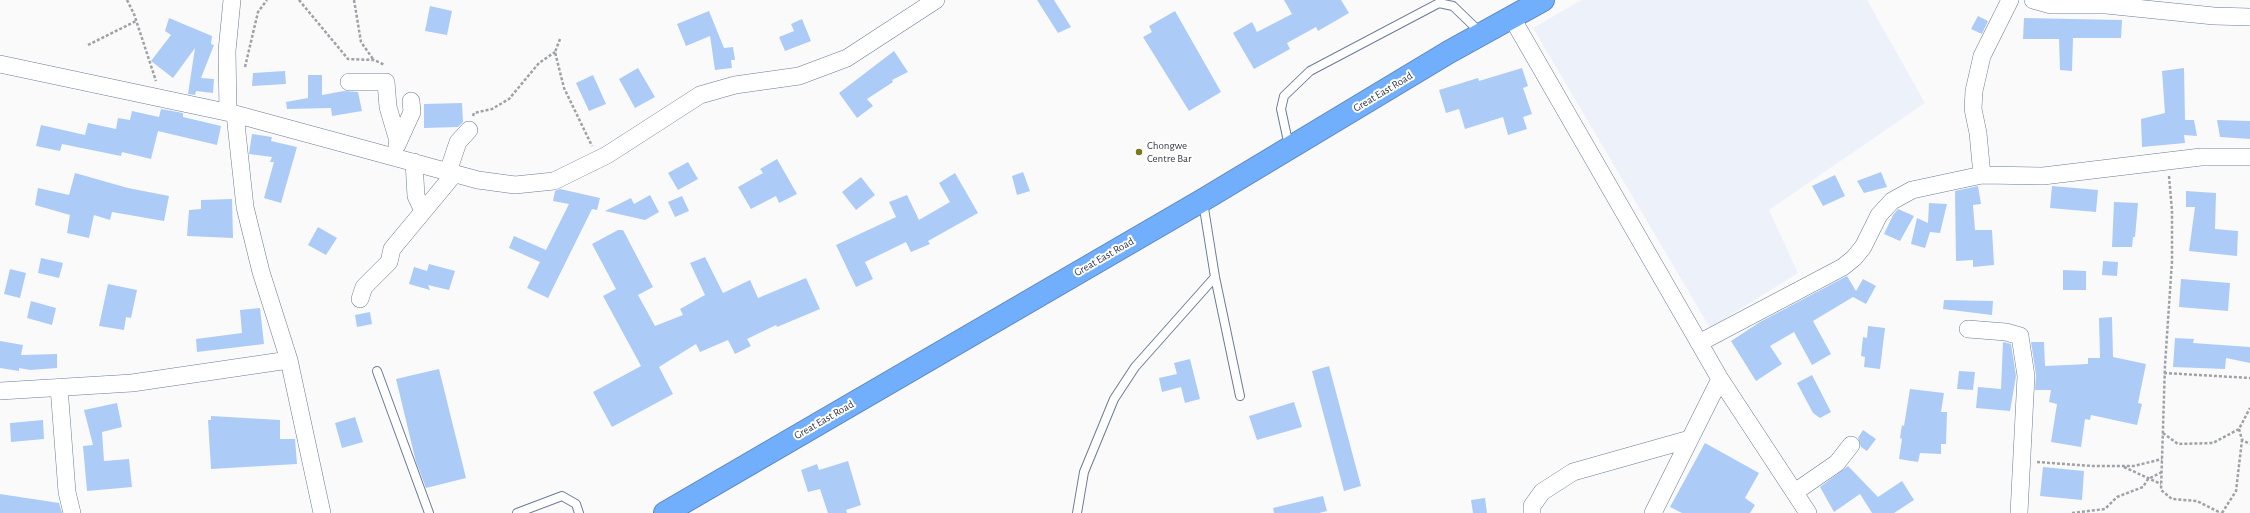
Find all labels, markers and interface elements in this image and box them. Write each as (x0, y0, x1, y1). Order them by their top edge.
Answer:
street label: Great East Road (1351, 69, 1415, 115)
place label: Chongwe Centre Bar (1147, 139, 1192, 165)
marker: Chongwe Centre Bar (1134, 147, 1144, 157)
street label: Great East Road (1072, 235, 1136, 279)
street label: Great East Road (792, 398, 856, 442)

